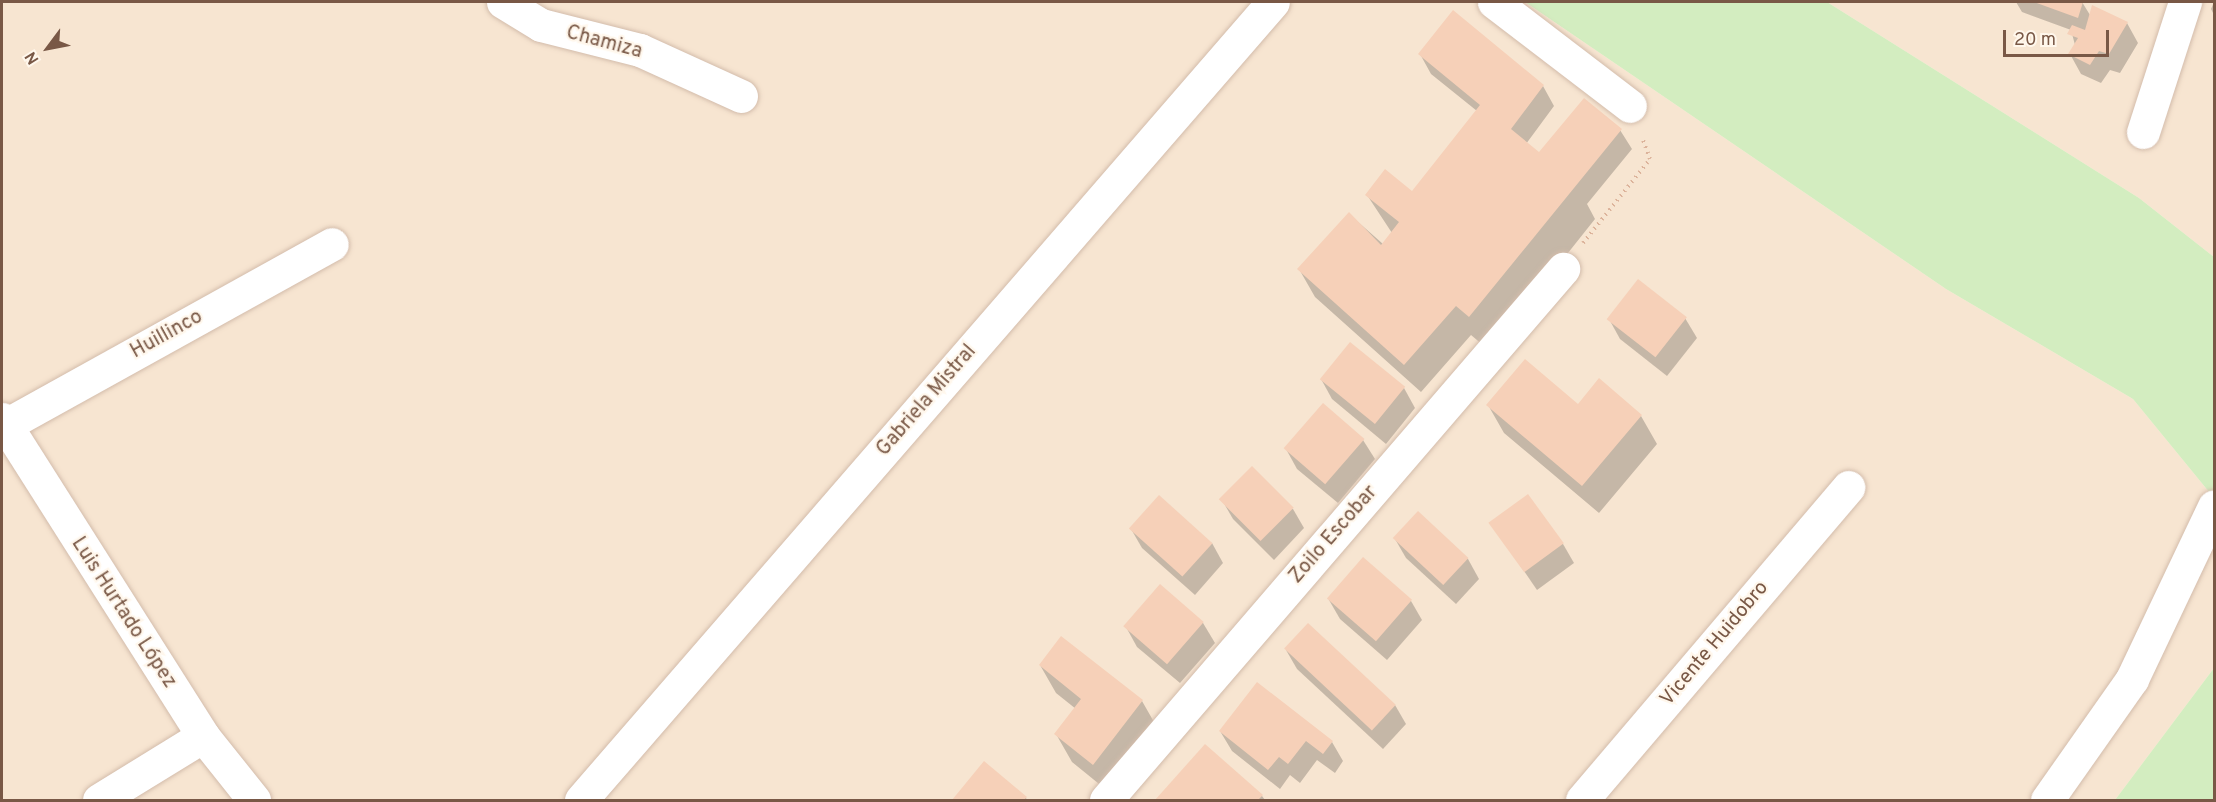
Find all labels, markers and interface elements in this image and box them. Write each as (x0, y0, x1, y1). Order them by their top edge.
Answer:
north arrow (18, 18, 78, 78)
scale bar (2006, 18, 2112, 56)
street label: Chamiza (563, 21, 645, 65)
text: 20 m (2014, 29, 2056, 52)
text: N (21, 47, 44, 68)
street label: Huillinco (127, 305, 207, 365)
street label: Gabriela Mistral (872, 340, 982, 462)
street label: Zoilo Escobar (1285, 481, 1383, 589)
street label: Luis Hurtado López (65, 533, 181, 693)
street label: Vicente Huidobro (1656, 577, 1774, 711)

